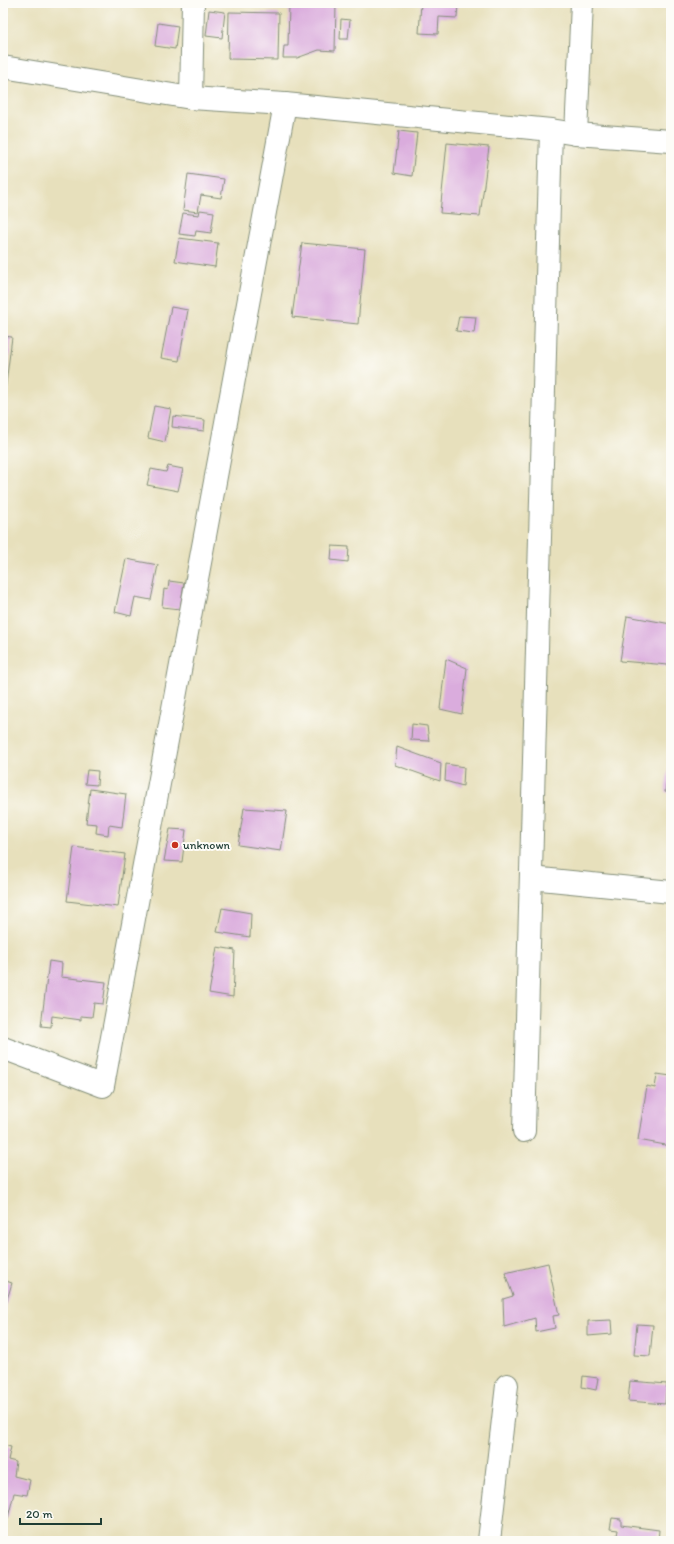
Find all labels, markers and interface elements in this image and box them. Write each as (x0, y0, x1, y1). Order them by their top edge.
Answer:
place label: unknown (183, 838, 231, 852)
marker: unknown (170, 840, 180, 850)
scale bar (20, 1500, 101, 1526)
text: 20 m (26, 1507, 53, 1521)

